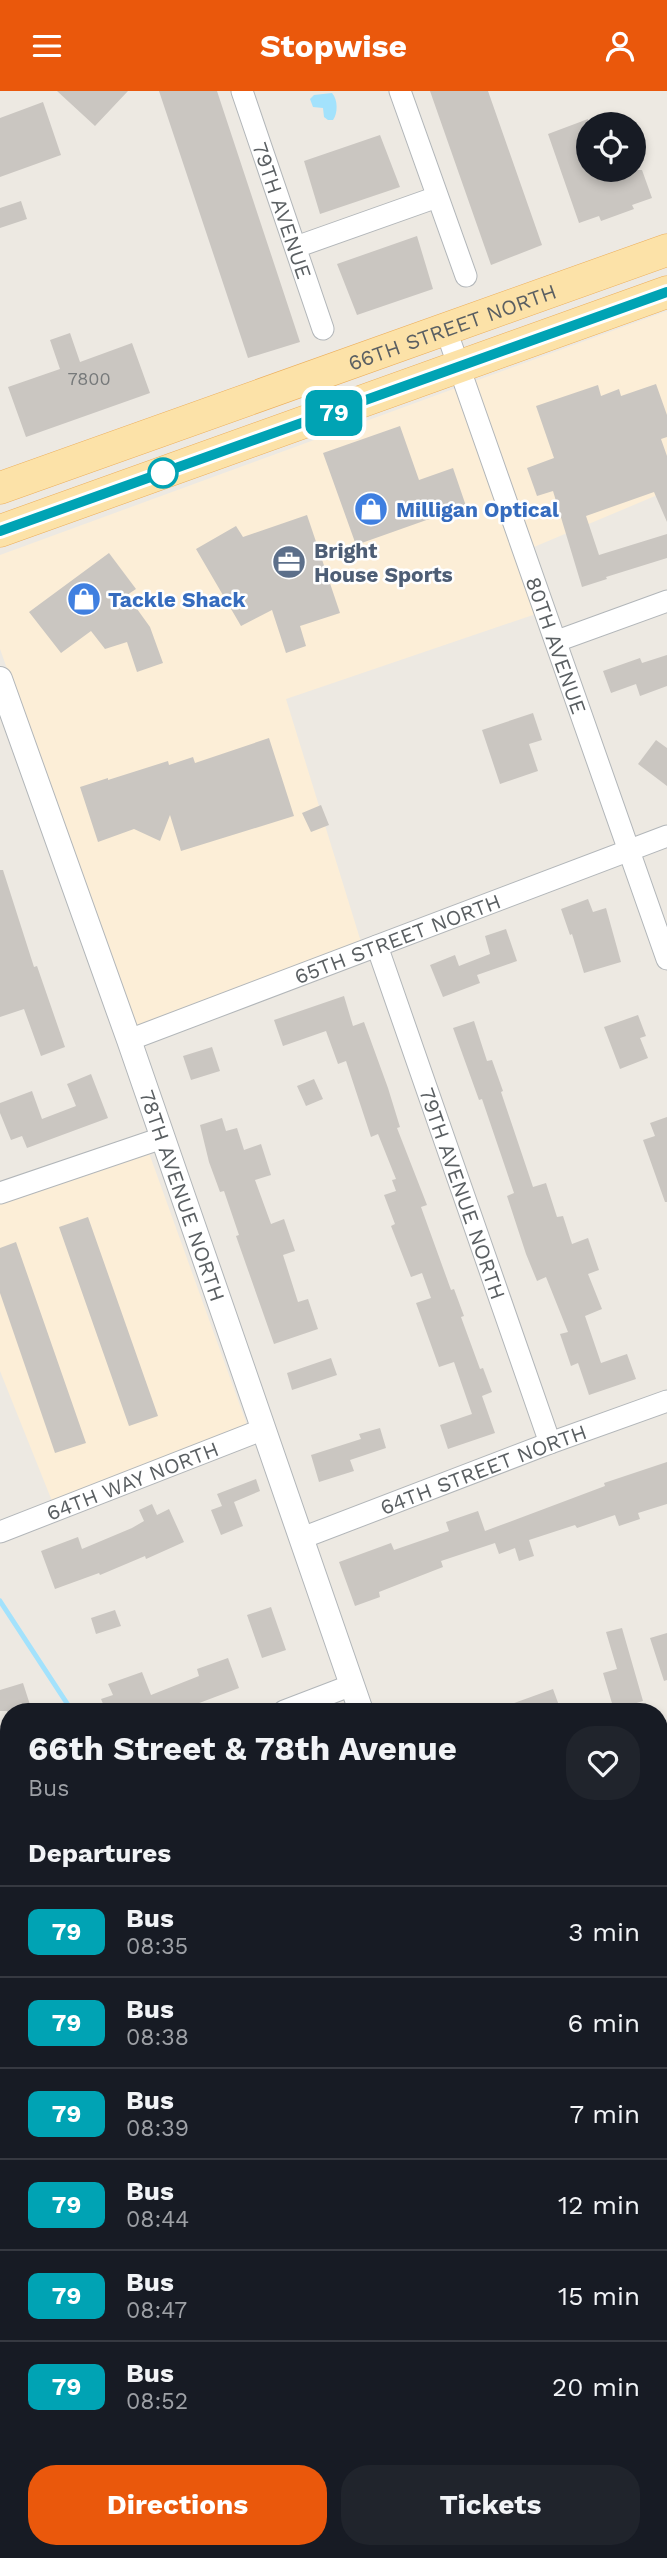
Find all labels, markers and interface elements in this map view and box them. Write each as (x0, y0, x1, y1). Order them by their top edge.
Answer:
icon: menu (28, 27, 66, 65)
text: Stopwise (260, 27, 407, 65)
icon: person (601, 27, 639, 65)
map controls (576, 112, 646, 182)
button: locate (576, 112, 646, 182)
street label: 79TH AVENUE (248, 139, 317, 282)
street label: 66TH STREET NORTH (345, 278, 560, 375)
house number: 7800 (67, 368, 111, 389)
line badge: 79 (302, 390, 366, 436)
text: 79 (319, 399, 349, 427)
unlabelled marker (148, 458, 178, 488)
shop icon: Milligan Optical (352, 490, 390, 528)
place label: Milligan Optical (396, 497, 559, 522)
place label: Bright House Sports (314, 538, 453, 587)
office icon: Bright House Sports (270, 543, 308, 581)
street label: 80TH AVENUE (521, 573, 592, 717)
shop icon: Tackle Shack (65, 580, 103, 618)
place label: Tackle Shack (108, 587, 246, 612)
street label: 65TH STREET NORTH (291, 888, 504, 989)
street label: 79TH AVENUE NORTH (415, 1084, 511, 1302)
street label: 78TH AVENUE NORTH (135, 1087, 231, 1305)
street label: 64TH STREET NORTH (377, 1418, 590, 1519)
street label: 64TH WAY NORTH (43, 1436, 222, 1525)
button: heart (566, 1726, 640, 1800)
text: 66th Street & 78th Avenue (28, 1729, 457, 1768)
text: Bus (28, 1775, 69, 1802)
text: Departures (28, 1838, 171, 1868)
text: Bus (126, 1903, 174, 1933)
text: 3 min (568, 1917, 640, 1947)
text: 79 (52, 1918, 81, 1946)
text: 08:35 (126, 1933, 188, 1960)
text: Bus (126, 1994, 174, 2024)
text: 6 min (568, 2008, 640, 2038)
text: 79 (52, 2009, 81, 2037)
text: 08:38 (126, 2024, 189, 2051)
text: Bus (126, 2085, 174, 2115)
text: 7 min (570, 2099, 640, 2129)
text: 79 (52, 2100, 81, 2128)
text: 08:39 (126, 2115, 189, 2142)
text: Bus (126, 2176, 174, 2206)
text: 12 min (558, 2190, 640, 2220)
text: 79 (52, 2191, 81, 2219)
text: 08:44 (126, 2206, 189, 2233)
text: Bus (126, 2267, 174, 2297)
text: 15 min (558, 2281, 640, 2311)
text: 79 (52, 2282, 81, 2310)
text: 08:47 (126, 2297, 187, 2324)
text: Bus (126, 2358, 174, 2388)
text: 20 min (552, 2372, 640, 2402)
text: 79 (52, 2373, 81, 2401)
text: 08:52 (126, 2388, 188, 2415)
button: Directions (28, 2465, 327, 2545)
button: Tickets (341, 2465, 640, 2545)

